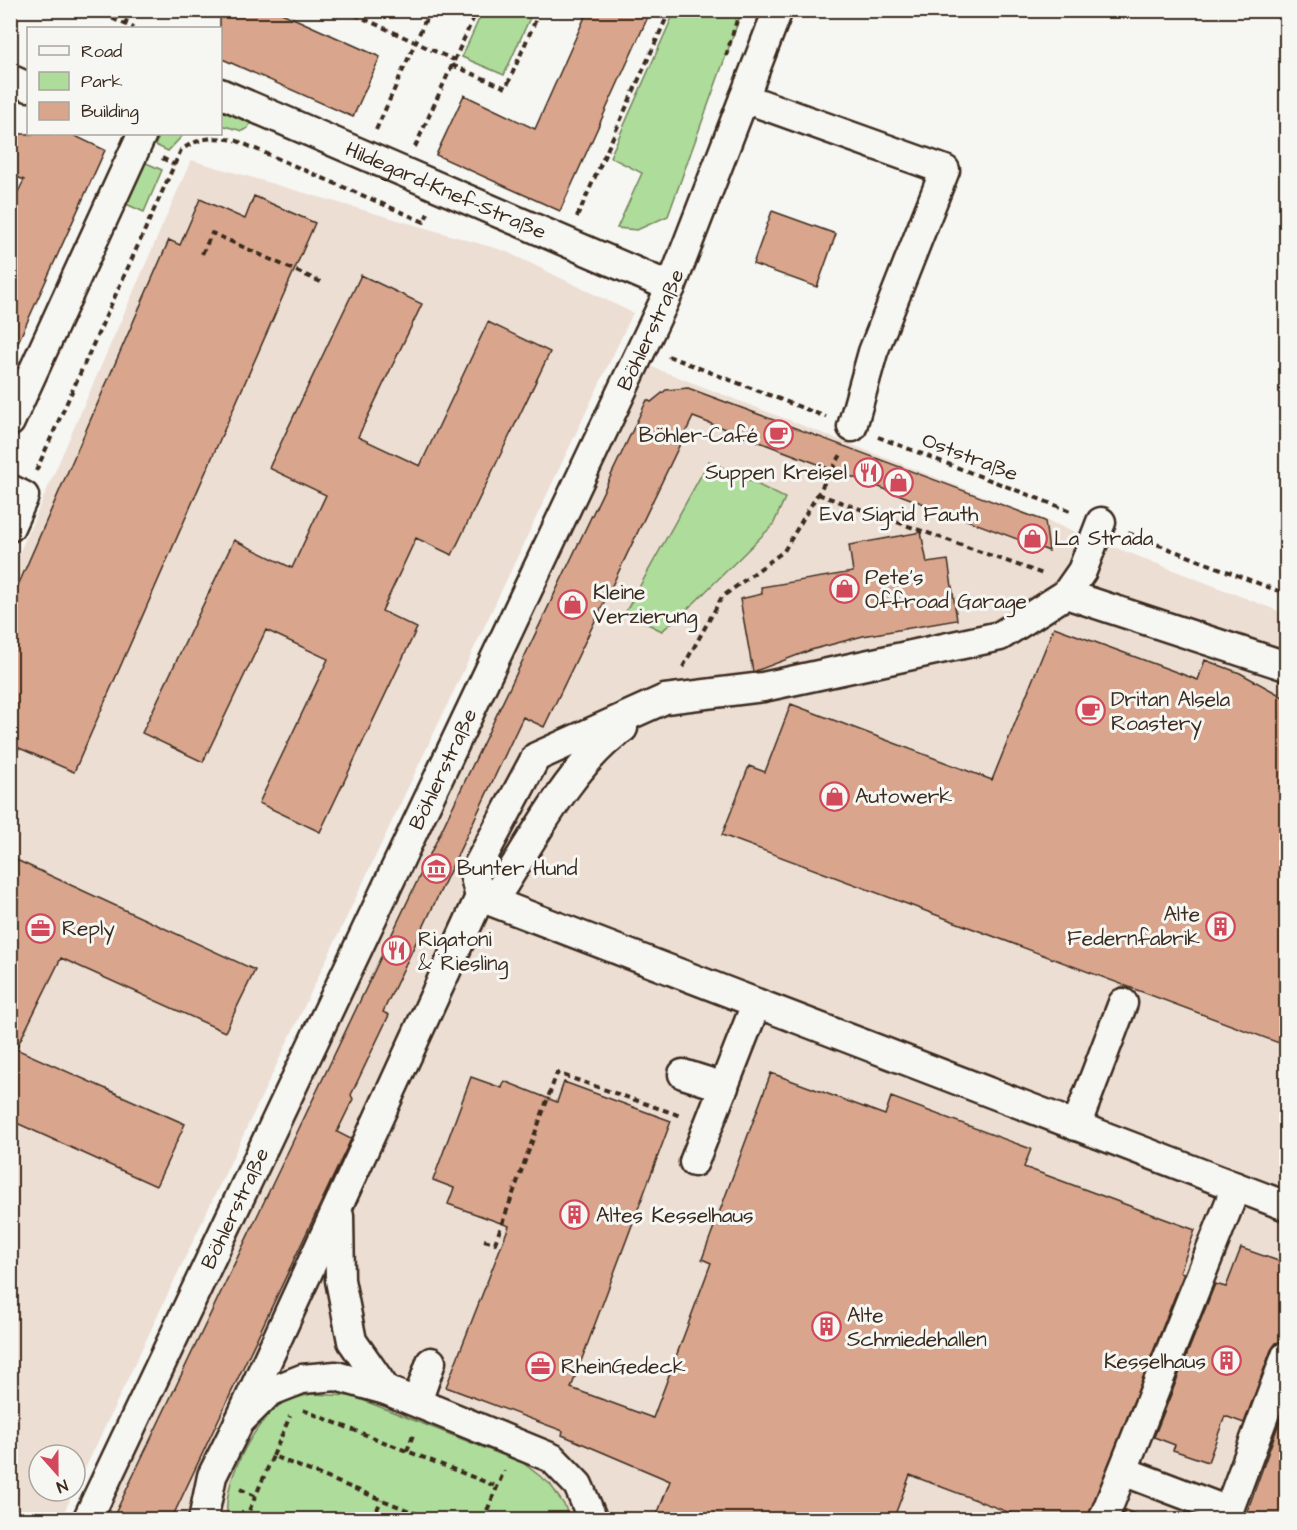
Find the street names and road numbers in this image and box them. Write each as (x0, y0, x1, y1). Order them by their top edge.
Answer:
street label: Hildegard-Knef-Straße (341, 134, 551, 246)
street label: Böhlerstraße (610, 265, 691, 395)
street label: Oststraße (918, 425, 1022, 489)
street label: Böhlerstraße (402, 704, 484, 834)
street label: Böhlerstraße (194, 1143, 276, 1274)

